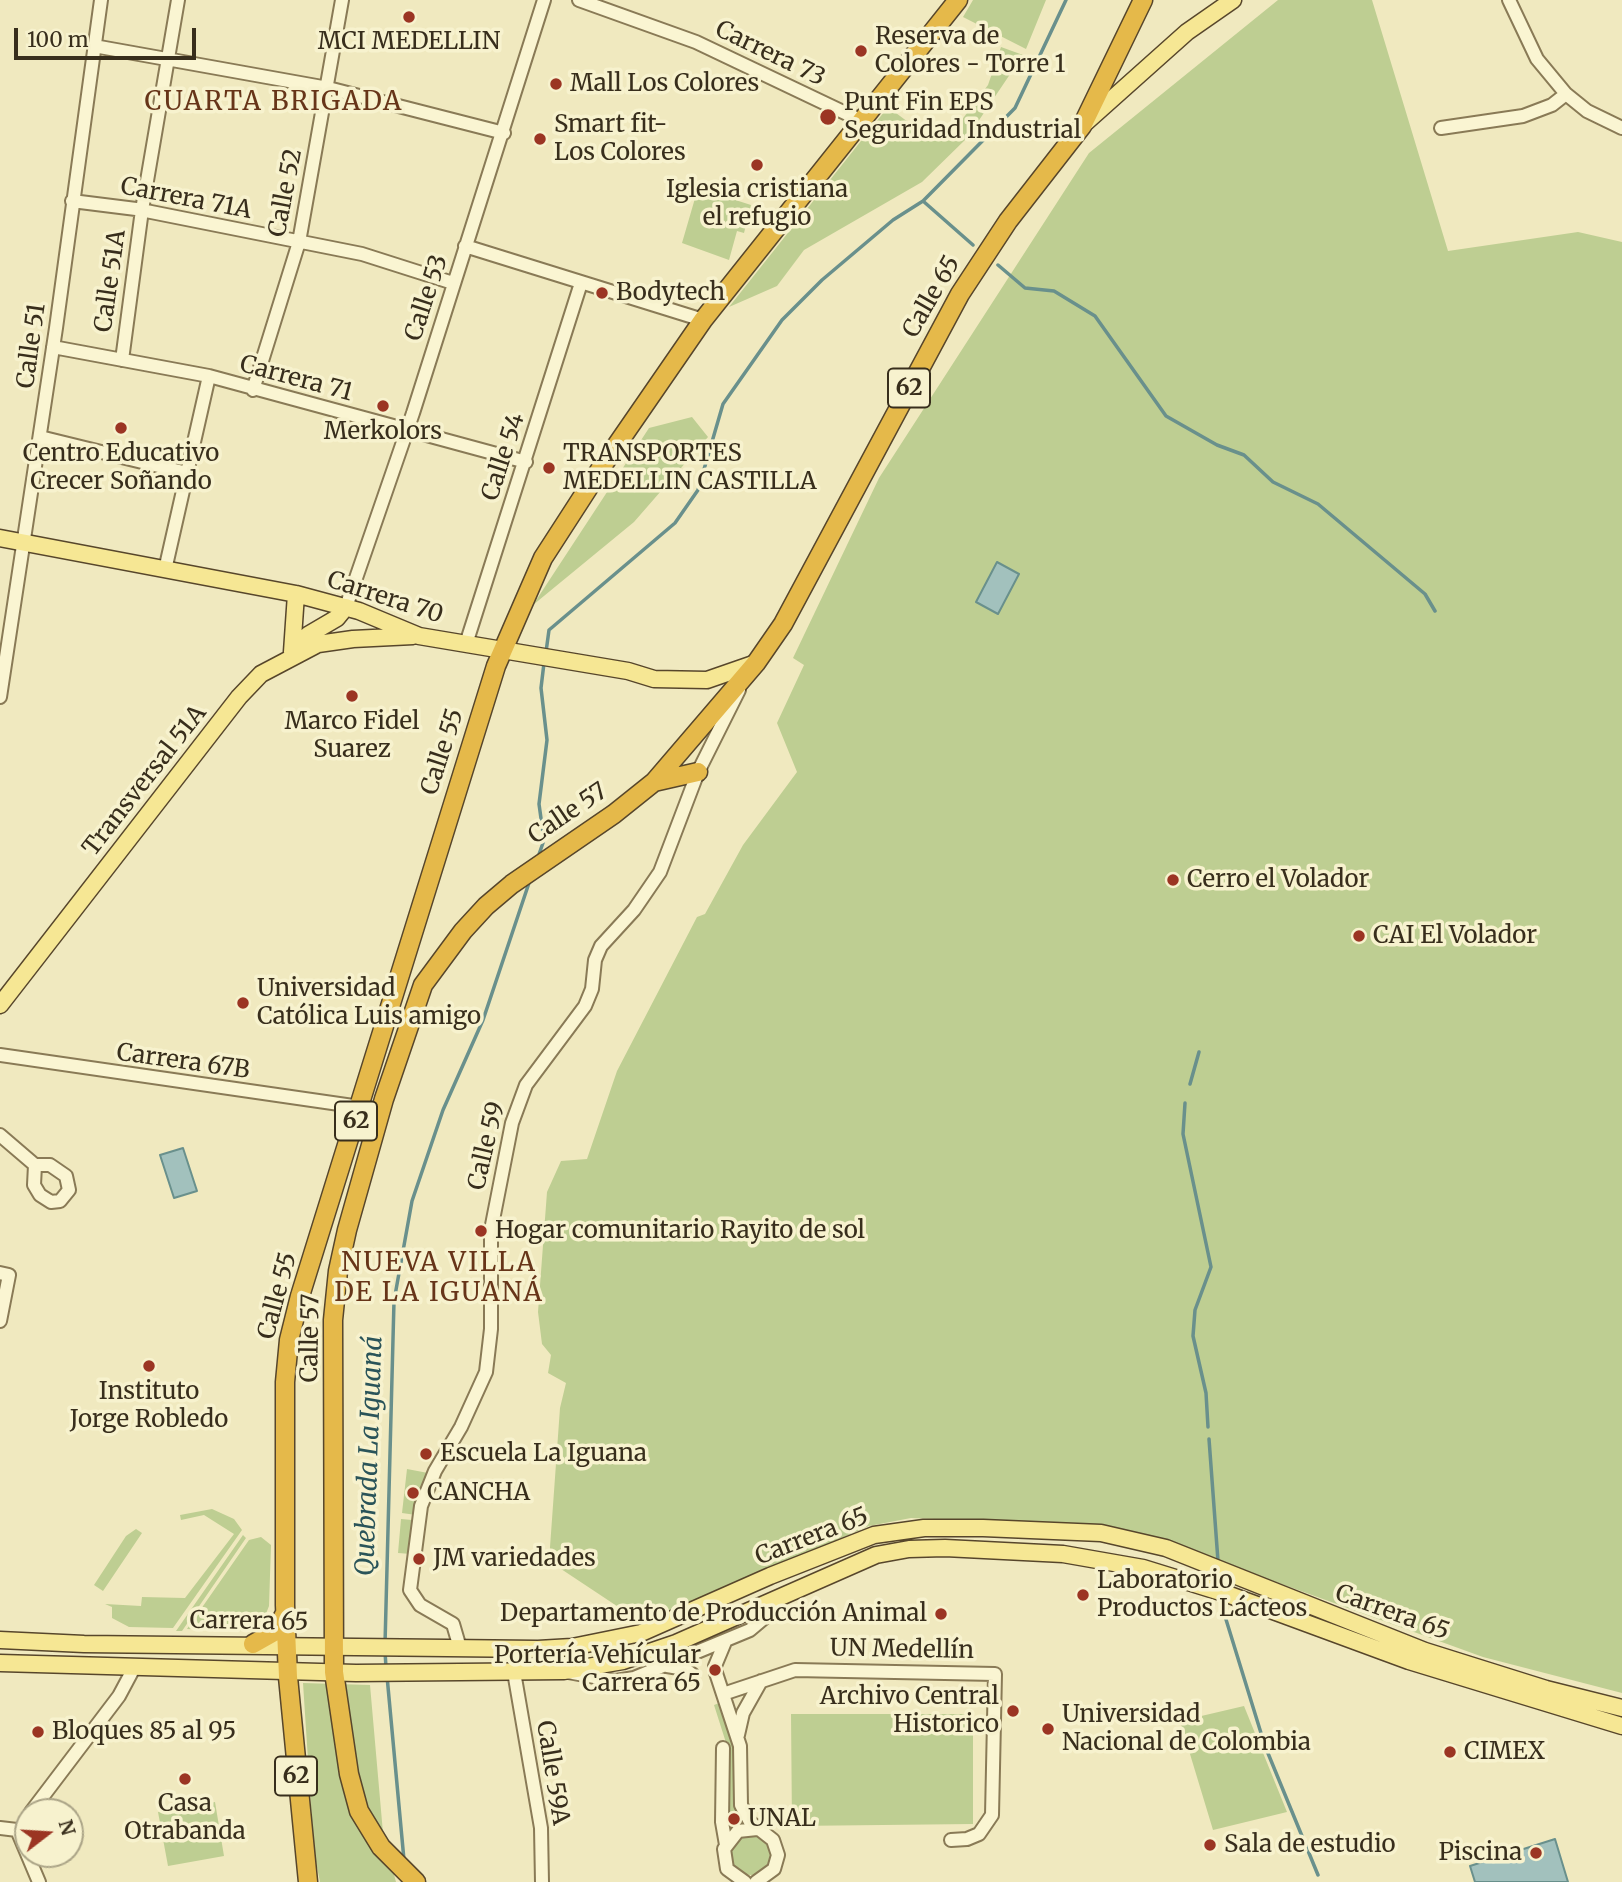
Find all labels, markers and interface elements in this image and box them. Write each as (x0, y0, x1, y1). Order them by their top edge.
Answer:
marker: MCI MEDELLIN (401, 9, 417, 25)
scale bar (18, 14, 200, 58)
street label: Carrera 73 (710, 15, 830, 93)
place label: Reserva de Colores - Torre 1 (875, 23, 1065, 79)
text: 100 m (27, 26, 89, 53)
place label: MCI MEDELLIN (318, 28, 500, 56)
marker: Reserva de Colores - Torre 1 (853, 43, 869, 59)
place label: Mall Los Colores (570, 70, 759, 98)
marker: Mall Los Colores (548, 76, 564, 92)
district label: CUARTA BRIGADA (146, 87, 402, 119)
place label: Punt Fin EPS Seguridad Industrial (844, 89, 1081, 145)
marker: Punt Fin EPS Seguridad Industrial (818, 107, 838, 127)
place label: Smart fit- Los Colores (554, 111, 686, 167)
marker: Smart fit- Los Colores (532, 131, 548, 147)
street label: Calle 52 (263, 146, 309, 240)
marker: Iglesia cristiana el refugio (749, 157, 765, 173)
street label: Carrera 71A (118, 172, 254, 226)
place label: Iglesia cristiana el refugio (666, 176, 848, 232)
street label: Calle 51A (90, 228, 132, 334)
street label: Calle 53 (400, 251, 454, 345)
street label: Calle 65 (897, 251, 967, 343)
place label: Bodytech (616, 279, 725, 307)
marker: Bodytech (594, 285, 610, 301)
street label: Calle 51 (12, 302, 52, 390)
street label: Carrera 71 (236, 350, 356, 408)
road number: 62 (888, 368, 930, 408)
marker: Merkolors (375, 398, 391, 414)
street label: Calle 54 (476, 410, 532, 504)
place label: Merkolors (324, 418, 442, 446)
marker: Centro Educativo Crecer Soñando (113, 420, 129, 436)
place label: Centro Educativo Crecer Soñando (23, 440, 219, 496)
place label: TRANSPORTES MEDELLIN CASTILLA (563, 440, 817, 496)
marker: TRANSPORTES MEDELLIN CASTILLA (541, 460, 557, 476)
street label: Carrera 70 (324, 566, 446, 630)
marker: Marco Fidel Suarez (344, 688, 360, 704)
street label: Transversal 51A (77, 700, 213, 862)
street label: Calle 55 (416, 705, 470, 799)
place label: Marco Fidel Suarez (285, 708, 419, 764)
street label: Calle 57 (523, 777, 613, 851)
place label: Cerro el Volador (1187, 866, 1369, 894)
marker: Cerro el Volador (1165, 872, 1181, 888)
place label: CAI El Volador (1373, 922, 1537, 950)
marker: CAI El Volador (1351, 928, 1367, 944)
place label: Universidad Católica Luis amigo (257, 975, 481, 1031)
marker: Universidad Católica Luis amigo (235, 995, 251, 1011)
street label: Carrera 67B (115, 1038, 251, 1086)
street label: Calle 59 (463, 1099, 511, 1193)
road number: 62 (335, 1102, 377, 1140)
place label: Hogar comunitario Rayito de sol (495, 1217, 865, 1245)
marker: Hogar comunitario Rayito de sol (473, 1223, 489, 1239)
district label: NUEVA VILLA DE LA IGUANÁ (336, 1248, 542, 1310)
street label: Calle 55 (253, 1249, 303, 1343)
street label: Calle 57 (296, 1293, 326, 1383)
water label: Quebrada La Iguaná (350, 1335, 390, 1577)
marker: Instituto Jorge Robledo (141, 1358, 157, 1374)
place label: Instituto Jorge Robledo (70, 1378, 228, 1434)
place label: Escuela La Iguana (440, 1440, 647, 1468)
marker: Escuela La Iguana (418, 1446, 434, 1462)
place label: CANCHA (427, 1479, 530, 1507)
marker: CANCHA (405, 1485, 421, 1501)
street label: Carrera 65 (751, 1502, 873, 1572)
place label: JM variedades (433, 1545, 596, 1573)
marker: JM variedades (411, 1551, 427, 1567)
place label: Laboratorio Productos Lácteos (1097, 1567, 1307, 1623)
street label: Carrera 65 (1331, 1579, 1453, 1647)
marker: Laboratorio Productos Lácteos (1075, 1587, 1091, 1603)
place label: Departamento de Producción Animal (500, 1600, 927, 1628)
marker: Departamento de Producción Animal (933, 1606, 949, 1622)
street label: Carrera 65 (189, 1607, 309, 1637)
street label: UN Medellín (830, 1634, 974, 1666)
place label: Portería Vehícular Carrera 65 (494, 1642, 701, 1698)
marker: Portería Vehícular Carrera 65 (707, 1662, 723, 1678)
place label: Archivo Central Historico (820, 1683, 999, 1739)
place label: Universidad Nacional de Colombia (1062, 1701, 1311, 1757)
marker: Archivo Central Historico (1005, 1703, 1021, 1719)
place label: Bloques 85 al 95 (52, 1718, 236, 1746)
street label: Calle 59A (530, 1719, 574, 1827)
marker: Universidad Nacional de Colombia (1040, 1721, 1056, 1737)
marker: Bloques 85 al 95 (30, 1724, 46, 1740)
place label: CIMEX (1464, 1738, 1545, 1766)
marker: CIMEX (1442, 1744, 1458, 1760)
road number: 62 (275, 1756, 317, 1796)
marker: Casa Otrabanda (177, 1771, 193, 1787)
place label: Casa Otrabanda (124, 1790, 246, 1846)
north arrow (14, 1798, 84, 1868)
place label: UNAL (748, 1805, 816, 1833)
marker: UNAL (726, 1811, 742, 1827)
text: N (53, 1817, 81, 1838)
place label: Sala de estudio (1224, 1831, 1396, 1859)
marker: Sala de estudio (1202, 1837, 1218, 1853)
place label: Piscina (1438, 1839, 1522, 1867)
marker: Piscina (1528, 1845, 1544, 1861)

